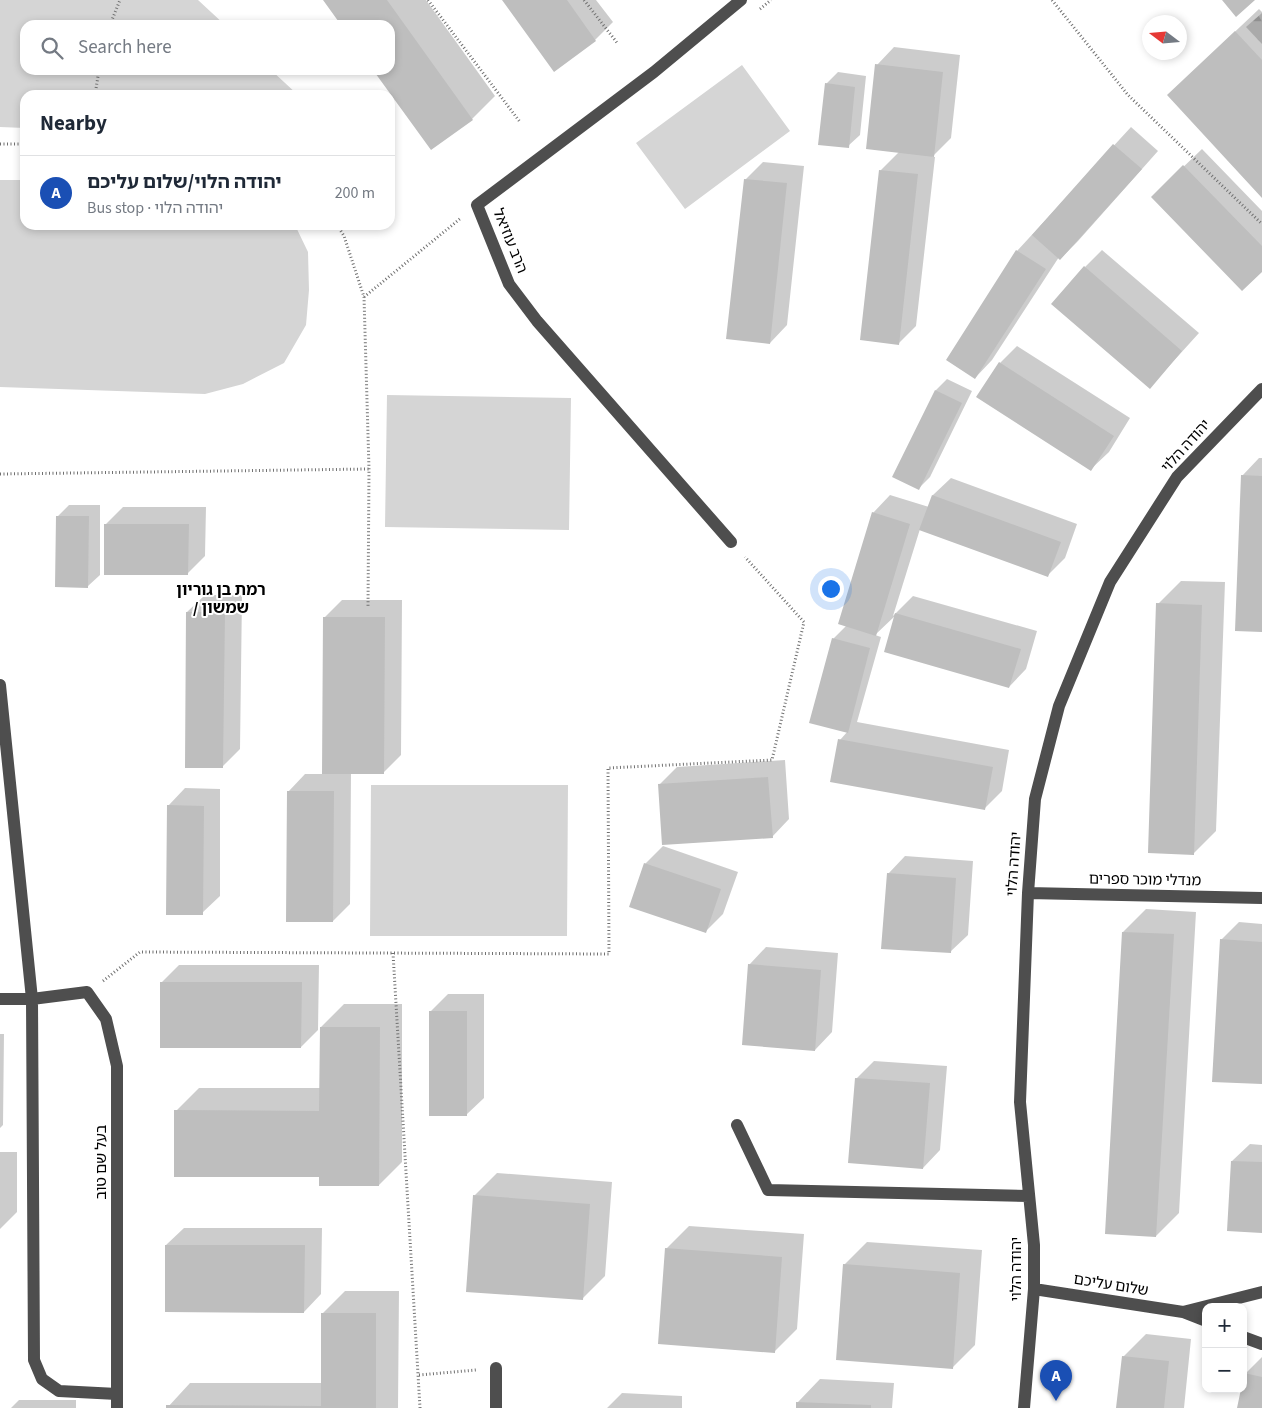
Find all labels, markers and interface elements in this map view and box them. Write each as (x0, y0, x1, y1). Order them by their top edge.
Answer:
north arrow (1142, 15, 1187, 60)
search box (20, 20, 395, 75)
icon: search (38, 34, 66, 62)
text: Search here (78, 34, 172, 61)
text: Nearby (40, 108, 107, 138)
text: יהודה הלוי/שלום עליכם (87, 169, 282, 196)
text: A (51, 182, 61, 204)
text: 200 m (335, 182, 375, 204)
text: Bus stop · יהודה הלוי (87, 197, 223, 219)
street label: הרב עוזיאל (487, 205, 533, 277)
street label: יהודה הלוי (1157, 415, 1215, 477)
your location (818, 576, 844, 602)
district label: רמת בן גוריון / שמשון (176, 579, 266, 619)
street label: יהודה הלוי (1001, 831, 1027, 897)
street label: מנדלי מוכר ספרים (1089, 869, 1202, 891)
street label: בעל שם טוב (91, 1124, 112, 1199)
street label: יהודה הלוי (1006, 1237, 1027, 1301)
street label: שלום עליכם (1072, 1269, 1150, 1301)
map controls (1202, 1303, 1247, 1393)
button: + (1202, 1303, 1247, 1348)
button: − (1202, 1348, 1247, 1393)
pin: A (1040, 1360, 1072, 1401)

